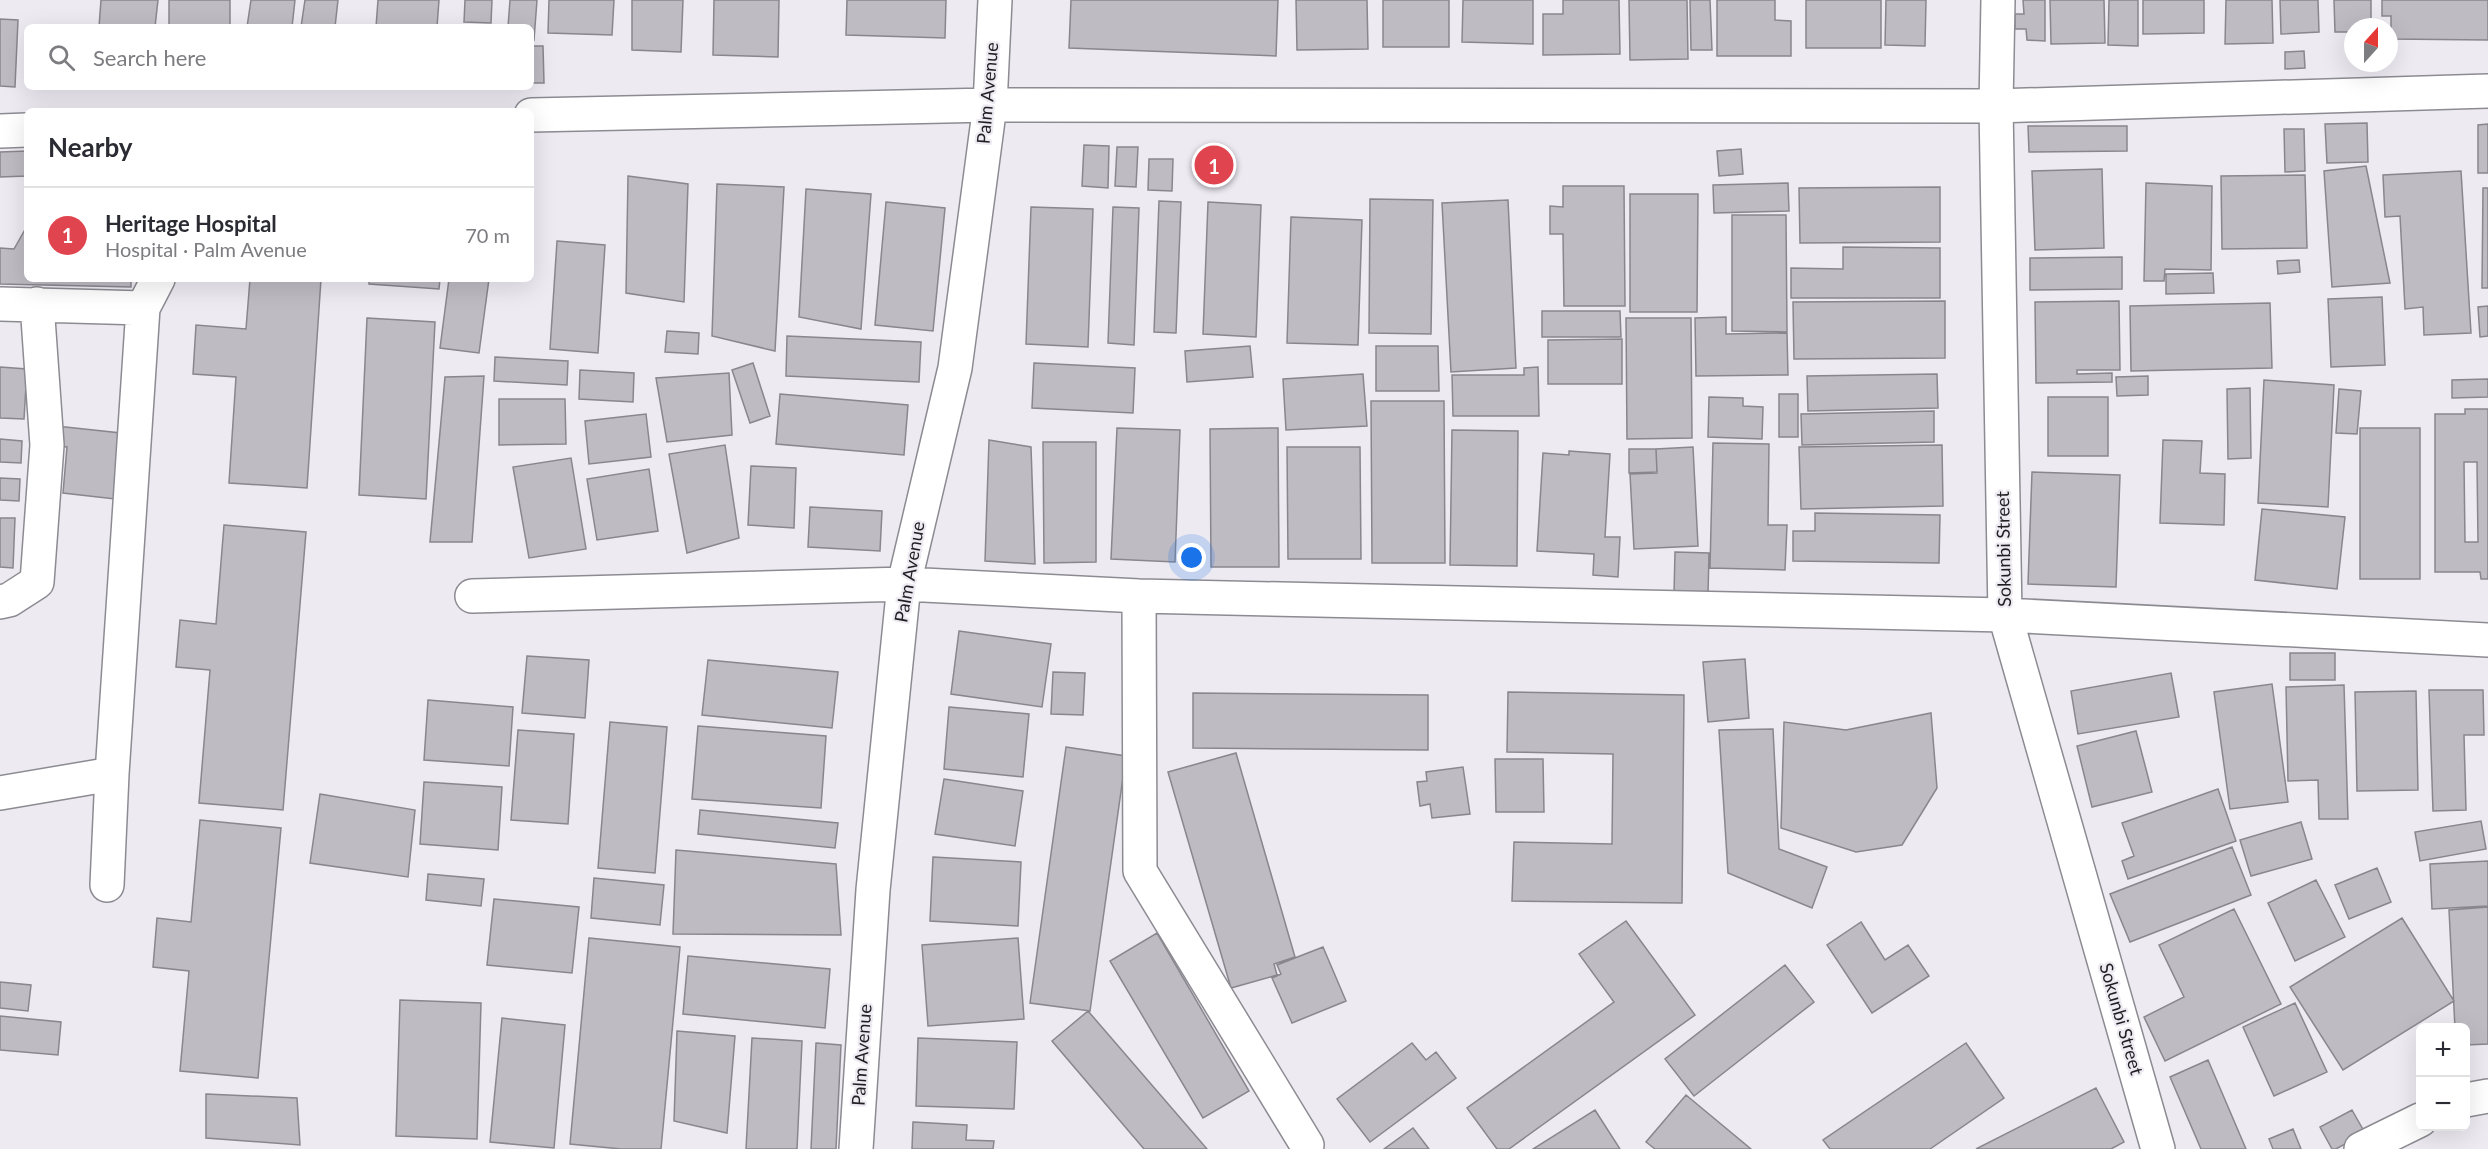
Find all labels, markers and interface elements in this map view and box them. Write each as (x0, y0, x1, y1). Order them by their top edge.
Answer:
north arrow (2344, 18, 2398, 72)
search box (24, 24, 534, 90)
icon: search (45, 41, 78, 74)
street label: Palm Avenue (972, 41, 1002, 145)
text: Search here (93, 44, 206, 71)
text: Nearby (48, 131, 133, 163)
pin: 1 (1194, 142, 1234, 188)
text: Heritage Hospital (105, 210, 277, 237)
text: 1 (62, 223, 73, 247)
text: 70 m (465, 223, 510, 247)
text: Hospital · Palm Avenue (105, 237, 307, 261)
street label: Sokunbi Street (1991, 491, 2015, 607)
street label: Palm Avenue (889, 520, 929, 624)
your location (1177, 543, 1206, 572)
street label: Sokunbi Street (2095, 960, 2149, 1078)
street label: Palm Avenue (846, 1003, 876, 1107)
map controls (2416, 1023, 2470, 1131)
button: + (2416, 1023, 2470, 1077)
button: − (2416, 1077, 2470, 1131)

